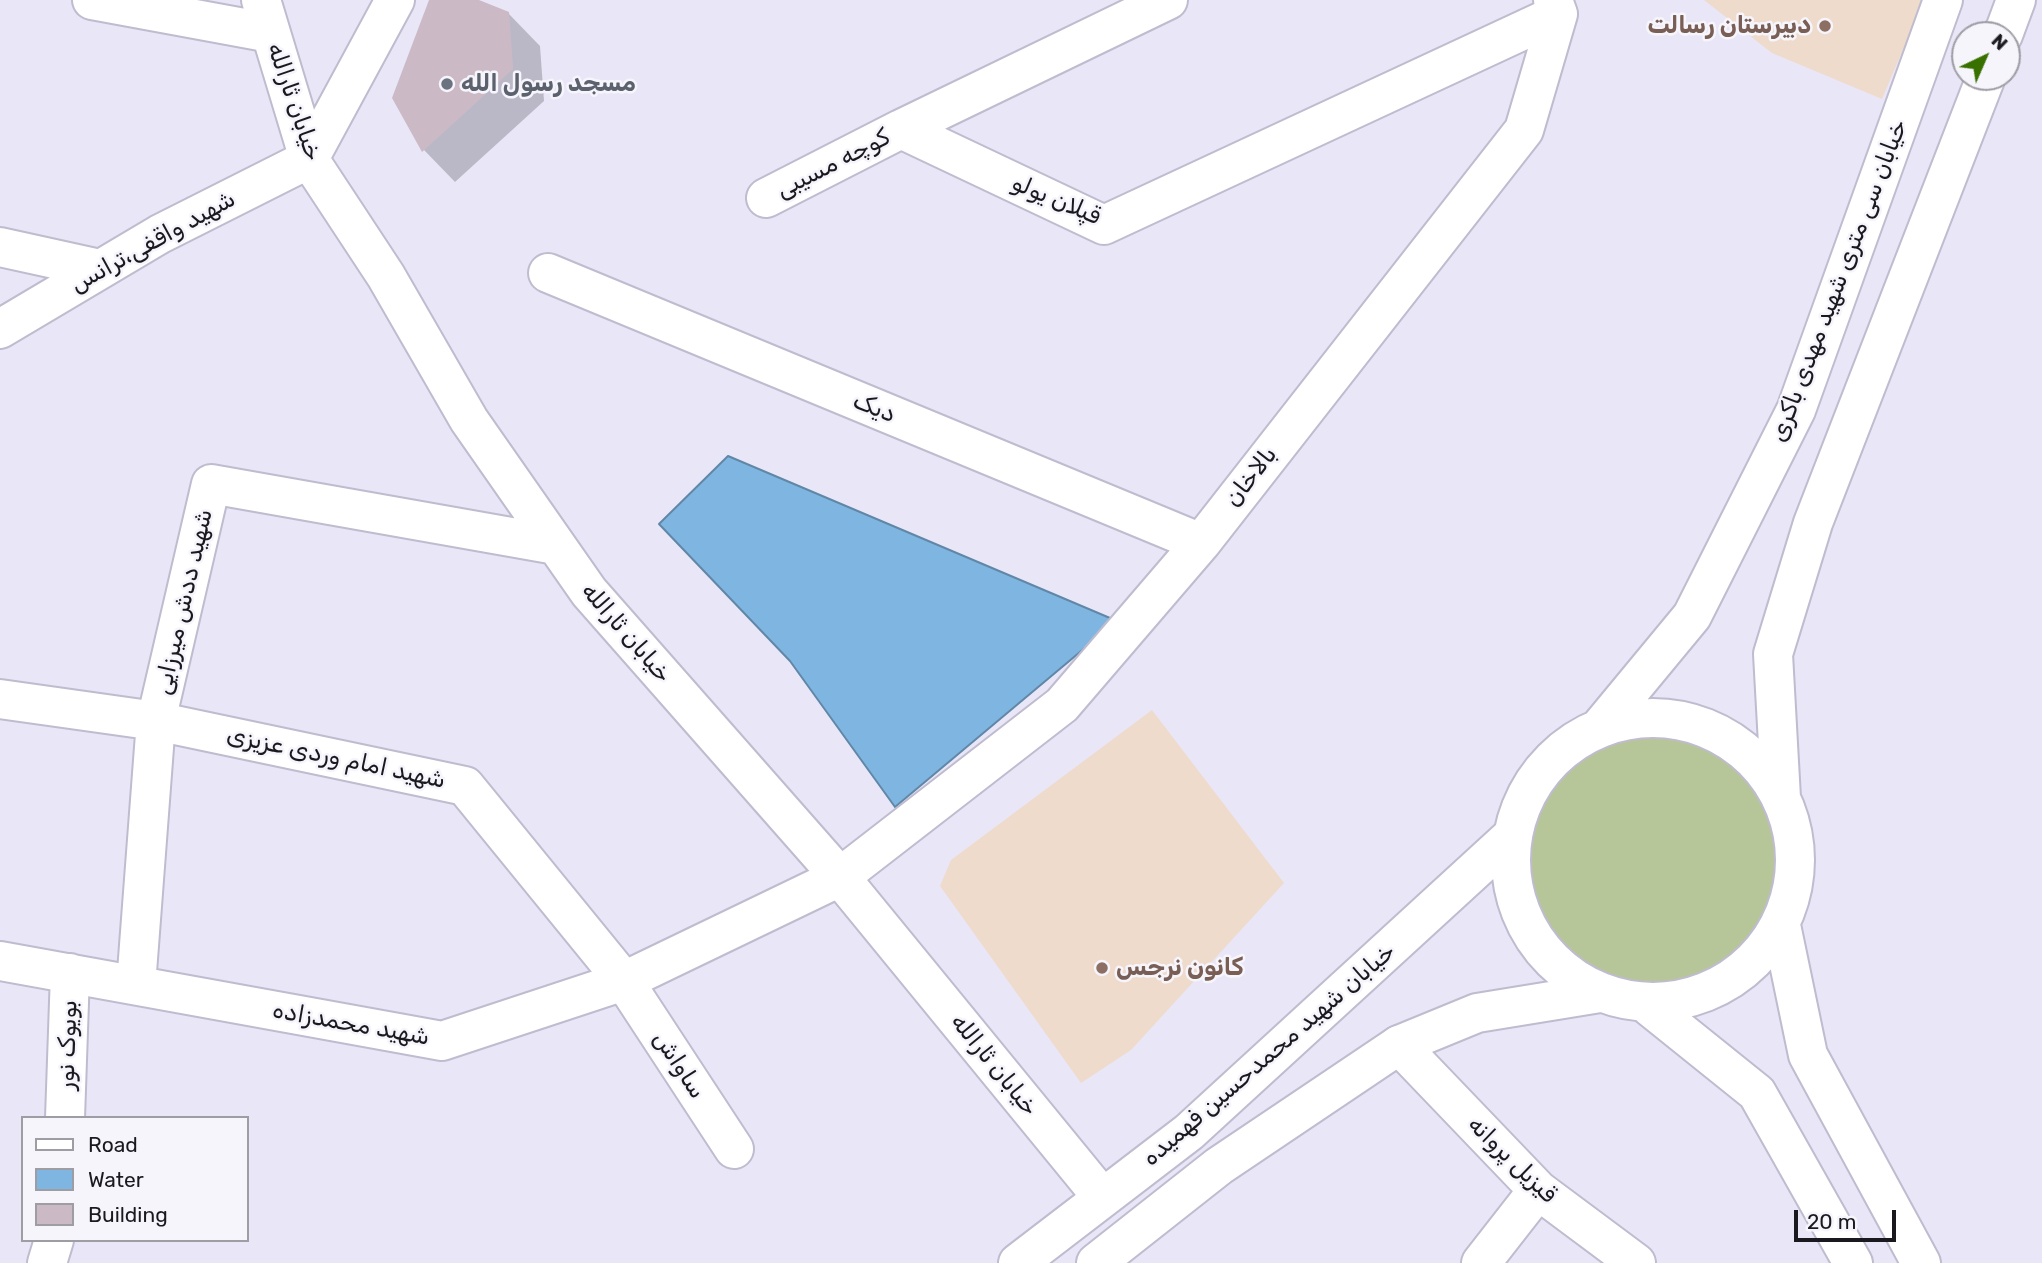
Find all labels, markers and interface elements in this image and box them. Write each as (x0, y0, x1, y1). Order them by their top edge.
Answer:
place label: دبیرستان رسالت (1648, 12, 1811, 40)
marker: دبیرستان رسالت (1817, 18, 1833, 34)
north arrow (1951, 21, 2021, 91)
text: N (1987, 29, 2012, 55)
street label: خیابان ثارالله (260, 39, 328, 165)
place label: مسجد رسول الله (461, 70, 636, 98)
marker: مسجد رسول الله (439, 76, 455, 92)
street label: خیابان سی متری شهید مهدی باکری (1764, 116, 1914, 446)
street label: کوچه مسیبی (771, 123, 895, 205)
street label: قپلان یولو (1007, 168, 1105, 232)
street label: شهید واقفی،ترانس (65, 185, 241, 299)
street label: دیک (848, 387, 900, 429)
street label: بالاخان (1219, 441, 1283, 513)
street label: شهید ددش میرزایی (149, 506, 219, 698)
street label: خیابان ثارالله (575, 577, 677, 689)
street label: شهید امام وردی عزیزی (224, 721, 448, 795)
street label: خیابان شهید محمدحسین فهمیده (1137, 937, 1401, 1173)
place label: کانون نرجس (1116, 954, 1244, 982)
marker: کانون نرجس (1094, 960, 1110, 976)
street label: شهید محمدزاده (270, 996, 432, 1052)
street label: بویوک نور (52, 1000, 84, 1090)
street label: خیابان ثارالله (944, 1008, 1044, 1122)
street label: ساواش (647, 1026, 711, 1104)
street label: قیزیل پروانه (1461, 1111, 1563, 1209)
legend (21, 1116, 248, 1242)
text: Road (88, 1132, 138, 1157)
text: Water (88, 1167, 144, 1192)
scale bar (1797, 1196, 1898, 1240)
text: Building (88, 1202, 168, 1227)
text: 20 m (1807, 1209, 1856, 1234)

